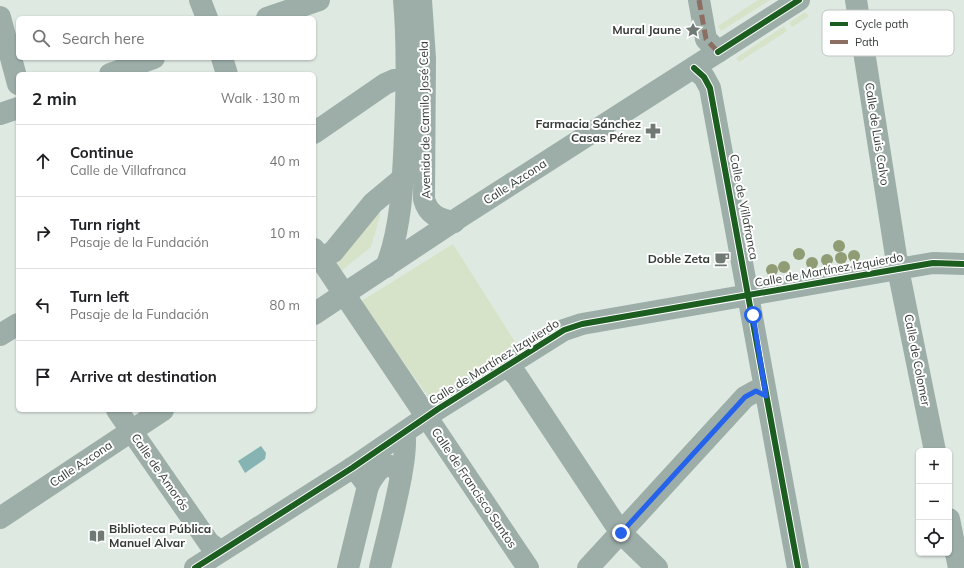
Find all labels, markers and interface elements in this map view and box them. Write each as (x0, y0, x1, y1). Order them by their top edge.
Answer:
legend (822, 10, 954, 56)
search box (16, 16, 316, 60)
text: Cycle path (855, 17, 908, 31)
place icon: Mural Jaune (684, 21, 702, 39)
place label: Mural Jaune (612, 22, 681, 37)
icon: search (30, 27, 52, 49)
text: Search here (62, 29, 144, 48)
text: Path (855, 35, 879, 49)
street label: Avenida de Camilo José Cela (416, 41, 433, 199)
street label: Calle de Luis Calvo (862, 81, 893, 187)
text: 2 min (32, 88, 77, 109)
text: Walk · 130 m (221, 90, 300, 106)
place label: Farmacia Sánchez Casas Pérez (536, 116, 641, 145)
pharmacy icon: Farmacia Sánchez Casas Pérez (644, 122, 662, 140)
text: Continue (70, 143, 133, 162)
icon: ahead (32, 150, 54, 172)
text: 40 m (270, 153, 300, 169)
street label: Calle de Villafranca (727, 153, 762, 261)
street label: Calle Azcona (480, 156, 549, 208)
text: Calle de Villafranca (70, 162, 186, 178)
text: Turn right (70, 215, 140, 234)
icon: right (32, 222, 54, 244)
text: 10 m (270, 225, 300, 241)
text: Pasaje de la Fundación (70, 234, 209, 250)
street label: Calle de Martínez Izquierdo (753, 249, 905, 290)
cafe icon: Doble Zeta (713, 250, 731, 268)
place label: Doble Zeta (648, 251, 710, 266)
text: Turn left (70, 287, 129, 306)
icon: left (32, 294, 54, 316)
text: 80 m (270, 297, 300, 313)
text: Pasaje de la Fundación (70, 306, 209, 322)
route start (744, 306, 762, 324)
street label: Calle de Colomer (901, 313, 934, 408)
street label: Calle de Martínez Izquierdo (426, 315, 562, 408)
icon: arrive (32, 366, 54, 388)
text: Arrive at destination (70, 367, 217, 386)
street label: Calle de Francisco Santos (429, 425, 520, 551)
street label: Calle de Amorós (128, 430, 193, 513)
street label: Calle Azcona (47, 437, 115, 490)
map controls (916, 448, 952, 556)
button: + (916, 448, 952, 484)
button: − (916, 484, 952, 520)
button: locate (916, 520, 952, 556)
place label: Biblioteca Pública Manuel Alvar (109, 521, 211, 550)
route end (612, 524, 630, 542)
library icon: Biblioteca Pública Manuel Alvar (88, 527, 106, 545)

